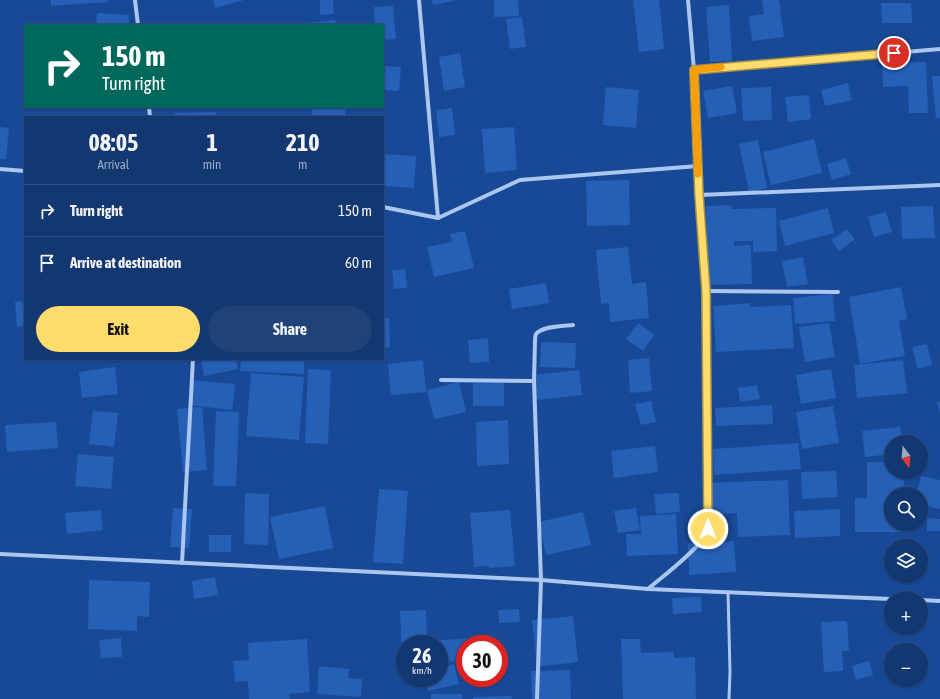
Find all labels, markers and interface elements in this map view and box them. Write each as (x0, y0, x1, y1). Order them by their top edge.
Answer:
pin (877, 36, 911, 70)
icon: right (36, 40, 88, 92)
text: 150 m (102, 40, 165, 72)
icon: arrive (883, 42, 905, 64)
text: Turn right (102, 73, 165, 94)
text: 08:05 (88, 129, 138, 156)
text: 1 (206, 129, 218, 156)
text: 210 (286, 129, 320, 156)
text: Arrival (97, 157, 129, 172)
text: min (203, 157, 221, 172)
text: m (298, 157, 307, 172)
icon: right (36, 200, 58, 222)
text: Turn right (70, 202, 123, 219)
text: 150 m (338, 202, 372, 219)
icon: arrive (36, 252, 58, 274)
text: Arrive at destination (70, 254, 181, 271)
text: 60 m (345, 254, 372, 271)
button: Exit (36, 306, 200, 352)
button: Share (208, 306, 372, 352)
north arrow (884, 435, 928, 479)
map controls (884, 435, 928, 687)
button: search (884, 487, 928, 531)
position arrow (687, 508, 729, 550)
button: layers (884, 539, 928, 583)
button: + (884, 591, 928, 635)
speed limit sign: 30 (456, 635, 508, 687)
button: − (884, 643, 928, 687)
text: 26 (413, 644, 431, 667)
text: km/h (412, 665, 432, 676)

